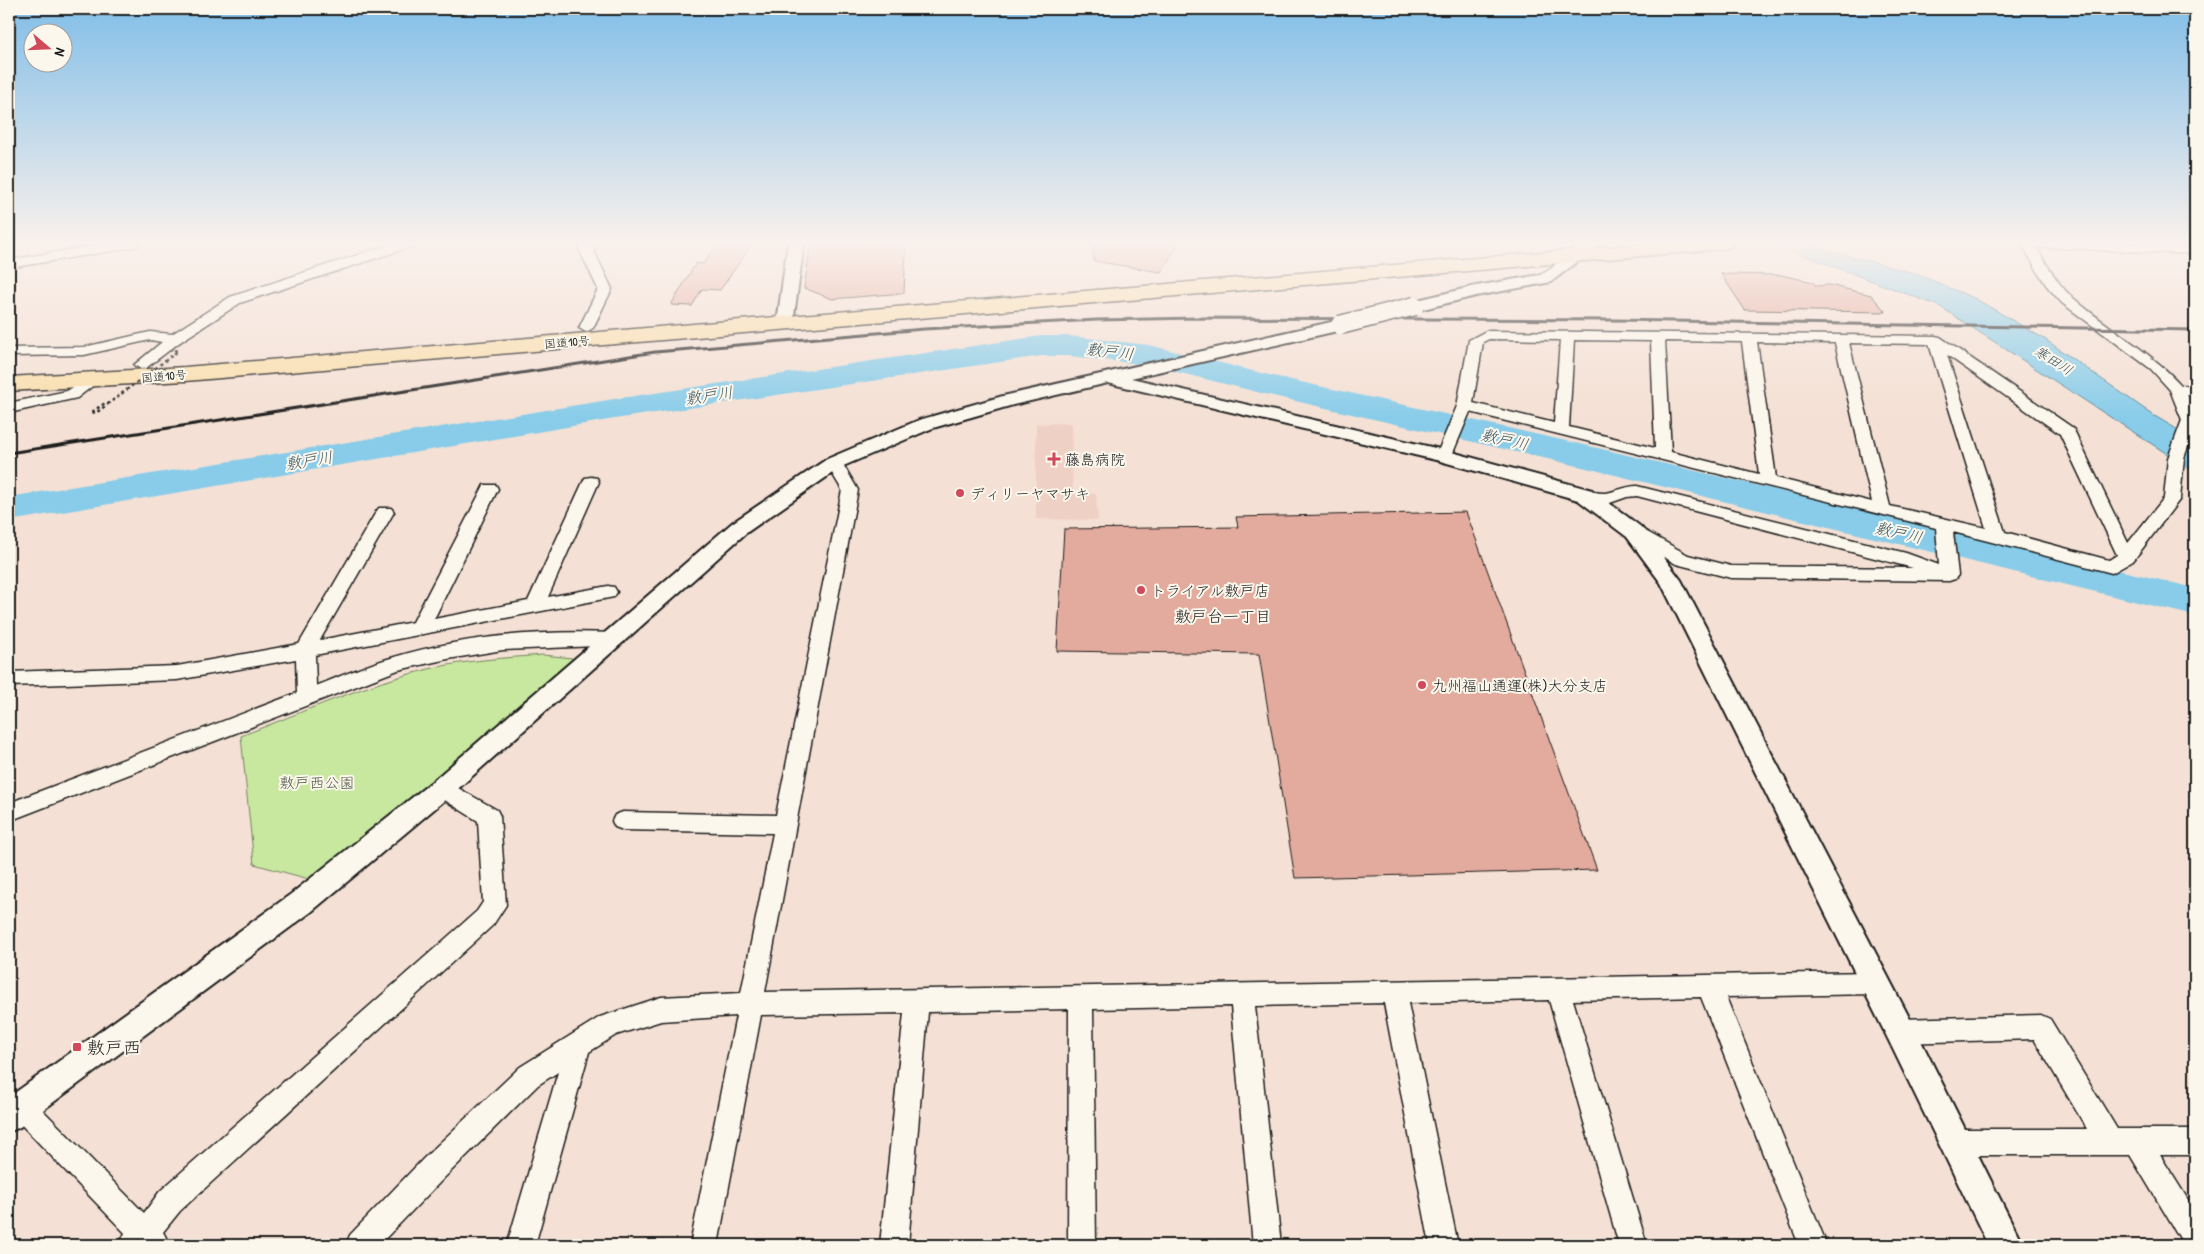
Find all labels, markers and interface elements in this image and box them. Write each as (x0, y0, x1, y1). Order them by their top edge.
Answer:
north arrow (22, 22, 72, 72)
text: N (50, 46, 71, 60)
street label: 国道10号 (543, 332, 591, 352)
water label: 敷戸川 (1085, 337, 1135, 365)
water label: 寒田川 (2031, 341, 2077, 379)
street label: 国道10号 (140, 366, 188, 386)
water label: 敷戸川 (684, 381, 734, 409)
water label: 敷戸川 (1479, 423, 1531, 455)
water label: 敷戸川 (284, 445, 334, 475)
place label: 藤島病院 (1065, 449, 1125, 470)
marker: 藤島病院 (1047, 452, 1061, 466)
place label: ディリーヤマサキ (970, 483, 1090, 504)
marker: ディリーヤマサキ (954, 487, 966, 499)
water label: 敷戸川 (1873, 516, 1925, 548)
place label: トライアル敷戸店 (1151, 580, 1270, 601)
marker: トライアル敷戸店 (1135, 584, 1147, 596)
district label: 敷戸台一丁目 (1175, 605, 1271, 627)
place label: 九州福山通運(株)大分支店 (1432, 675, 1607, 696)
marker: 九州福山通運(株)大分支店 (1416, 679, 1428, 691)
park label: 敷戸西公園 (279, 772, 355, 793)
place label: 敷戸西 (87, 1035, 141, 1060)
marker: 敷戸西 (71, 1041, 83, 1053)

